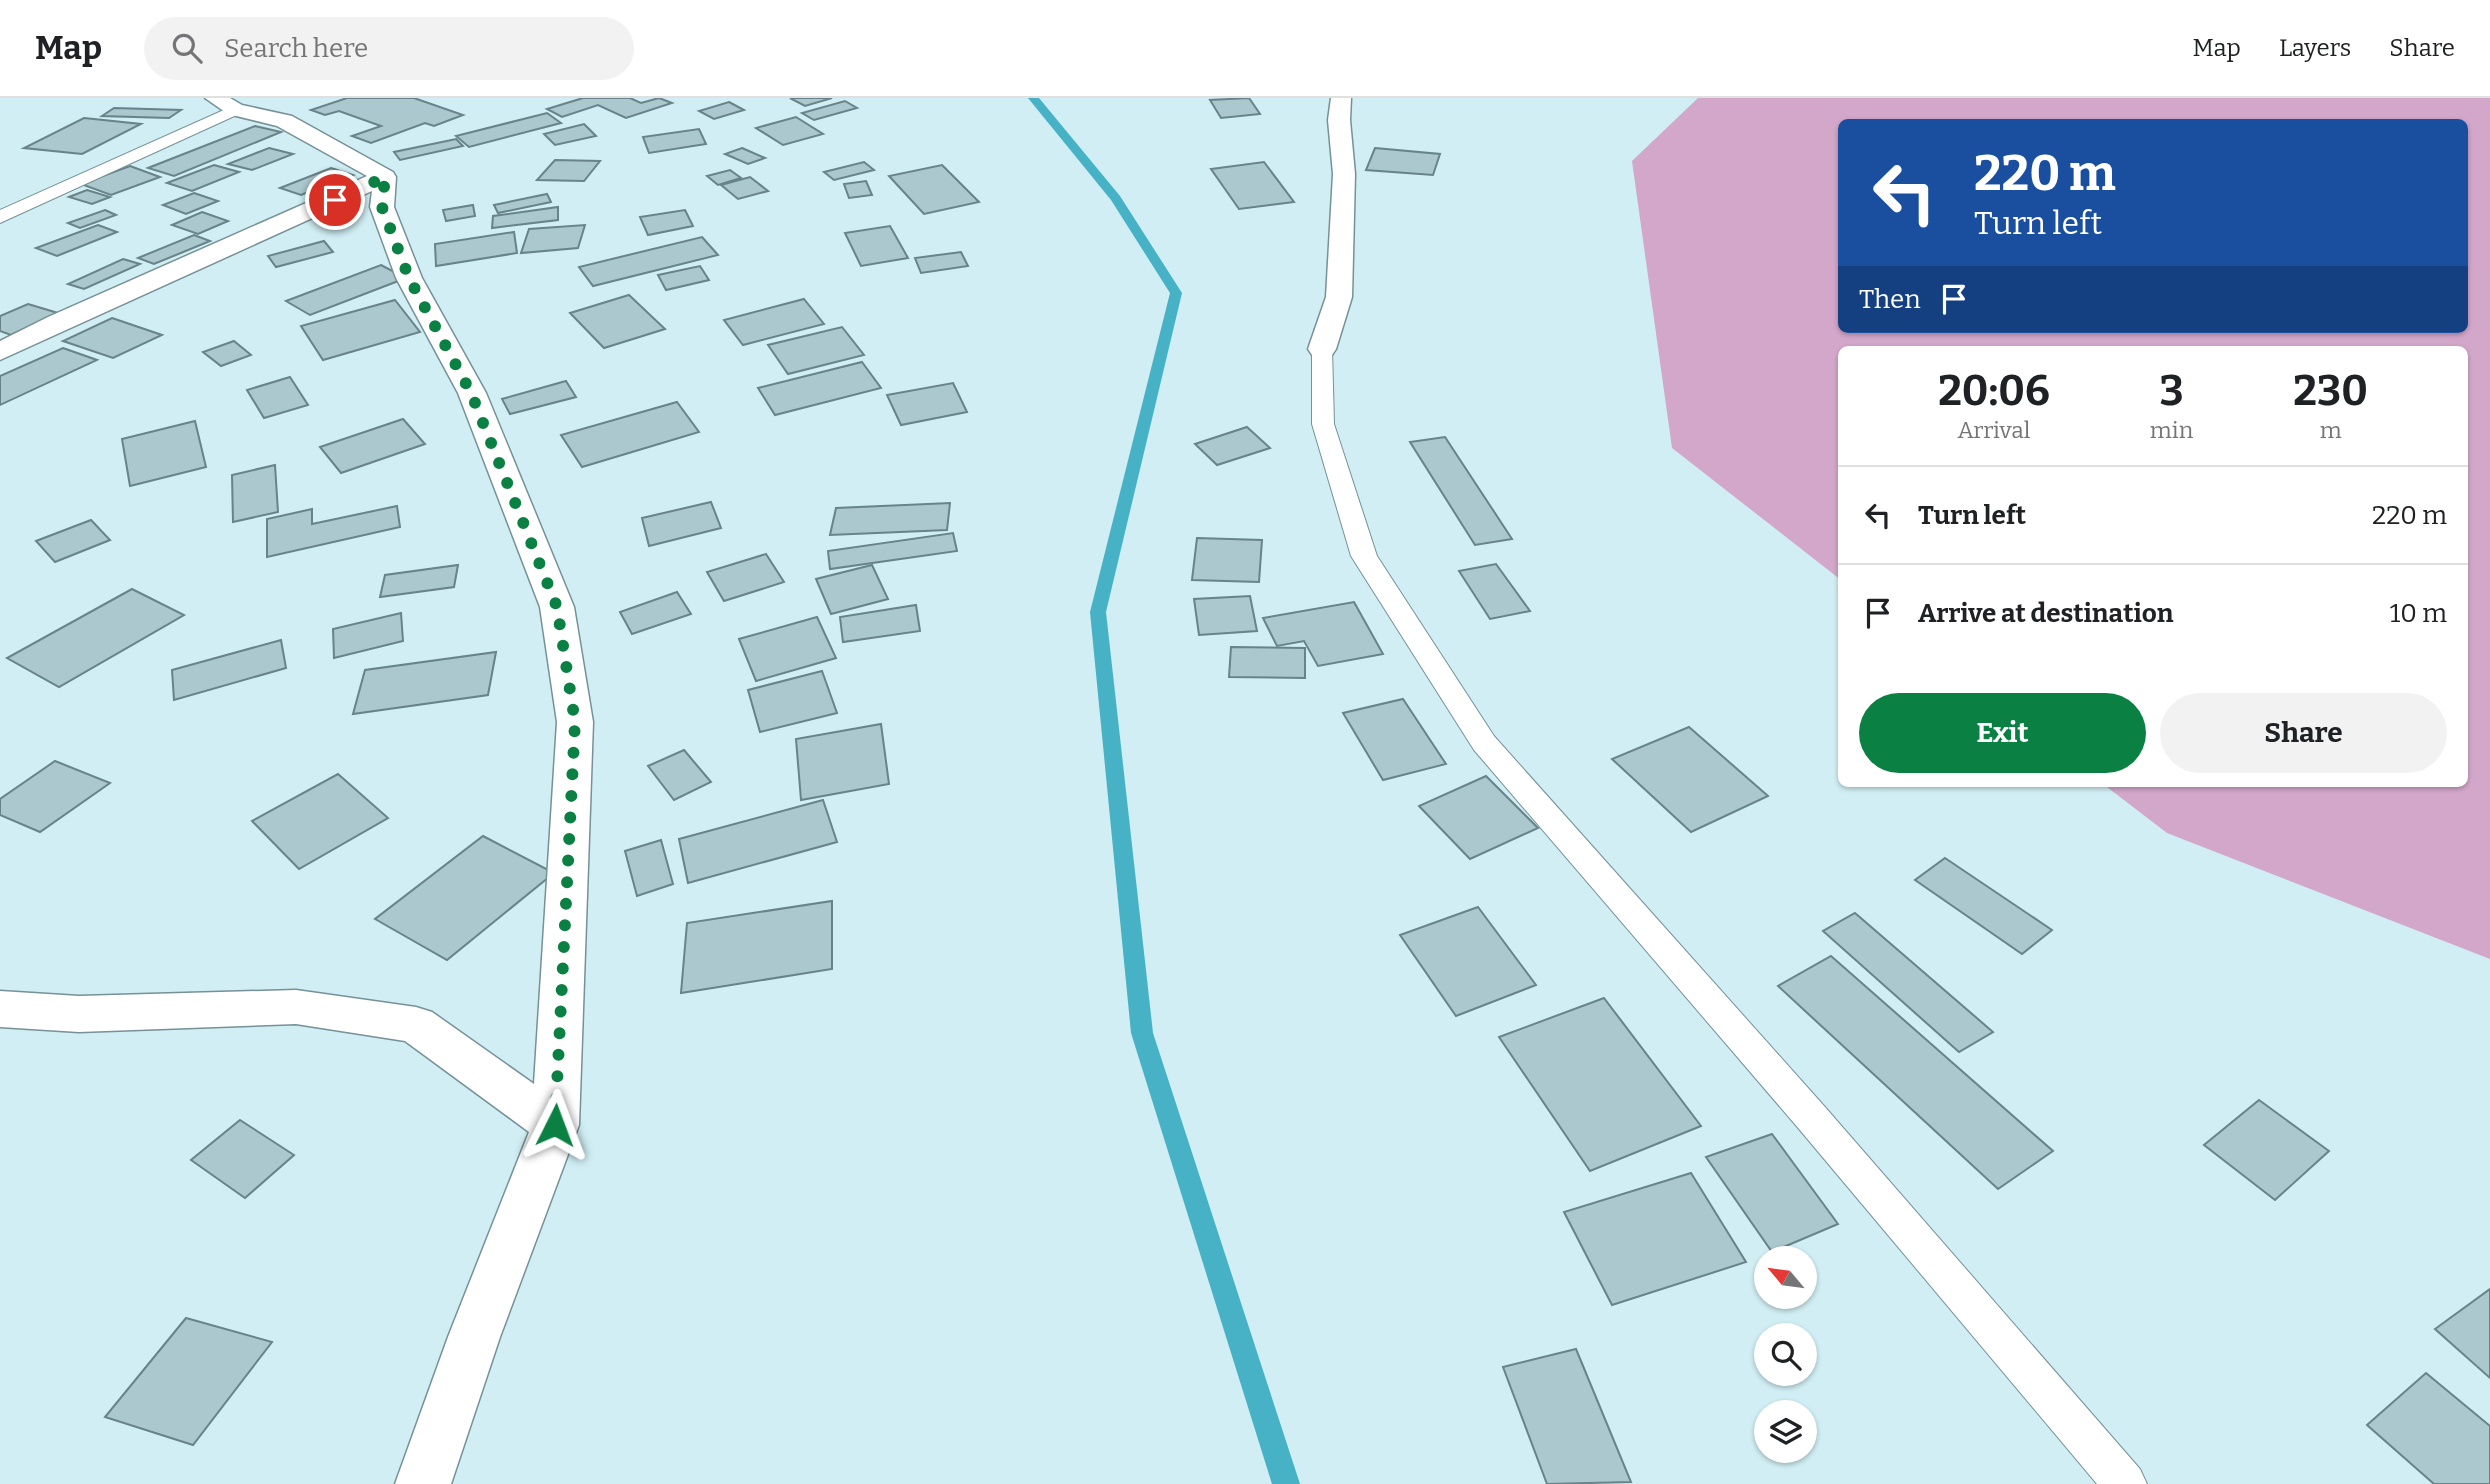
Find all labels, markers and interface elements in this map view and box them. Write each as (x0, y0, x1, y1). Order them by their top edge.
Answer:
search box (144, 17, 634, 80)
text: Map (35, 28, 102, 68)
icon: search (168, 29, 206, 67)
text: Search here (224, 33, 368, 64)
text: Map (2193, 34, 2241, 62)
text: Layers (2279, 34, 2351, 62)
text: Share (2389, 34, 2455, 62)
text: 220 m (1974, 144, 2116, 203)
icon: left (1859, 147, 1950, 238)
pin (305, 170, 365, 230)
icon: arrive (316, 181, 354, 219)
text: Turn left (1974, 204, 2102, 242)
icon: arrive (1935, 280, 1973, 318)
text: Then (1859, 284, 1921, 315)
text: 20:06 (1938, 366, 2050, 416)
text: 3 (2159, 366, 2184, 416)
text: 230 (2293, 366, 2368, 416)
text: Arrival (1957, 416, 2030, 444)
text: min (2150, 416, 2193, 444)
text: m (2320, 416, 2342, 444)
icon: left (1859, 496, 1897, 534)
text: Turn left (1918, 500, 2026, 531)
text: 220 m (2372, 500, 2447, 531)
icon: arrive (1859, 594, 1897, 632)
text: Arrive at destination (1918, 598, 2173, 629)
text: 10 m (2390, 598, 2447, 629)
button: Exit (1859, 693, 2146, 773)
button: Share (2160, 693, 2447, 773)
position arrow (518, 1088, 592, 1162)
north arrow (1754, 1246, 1816, 1309)
map controls (1754, 1246, 1817, 1463)
button: search (1754, 1323, 1817, 1386)
button: layers (1754, 1400, 1817, 1463)

